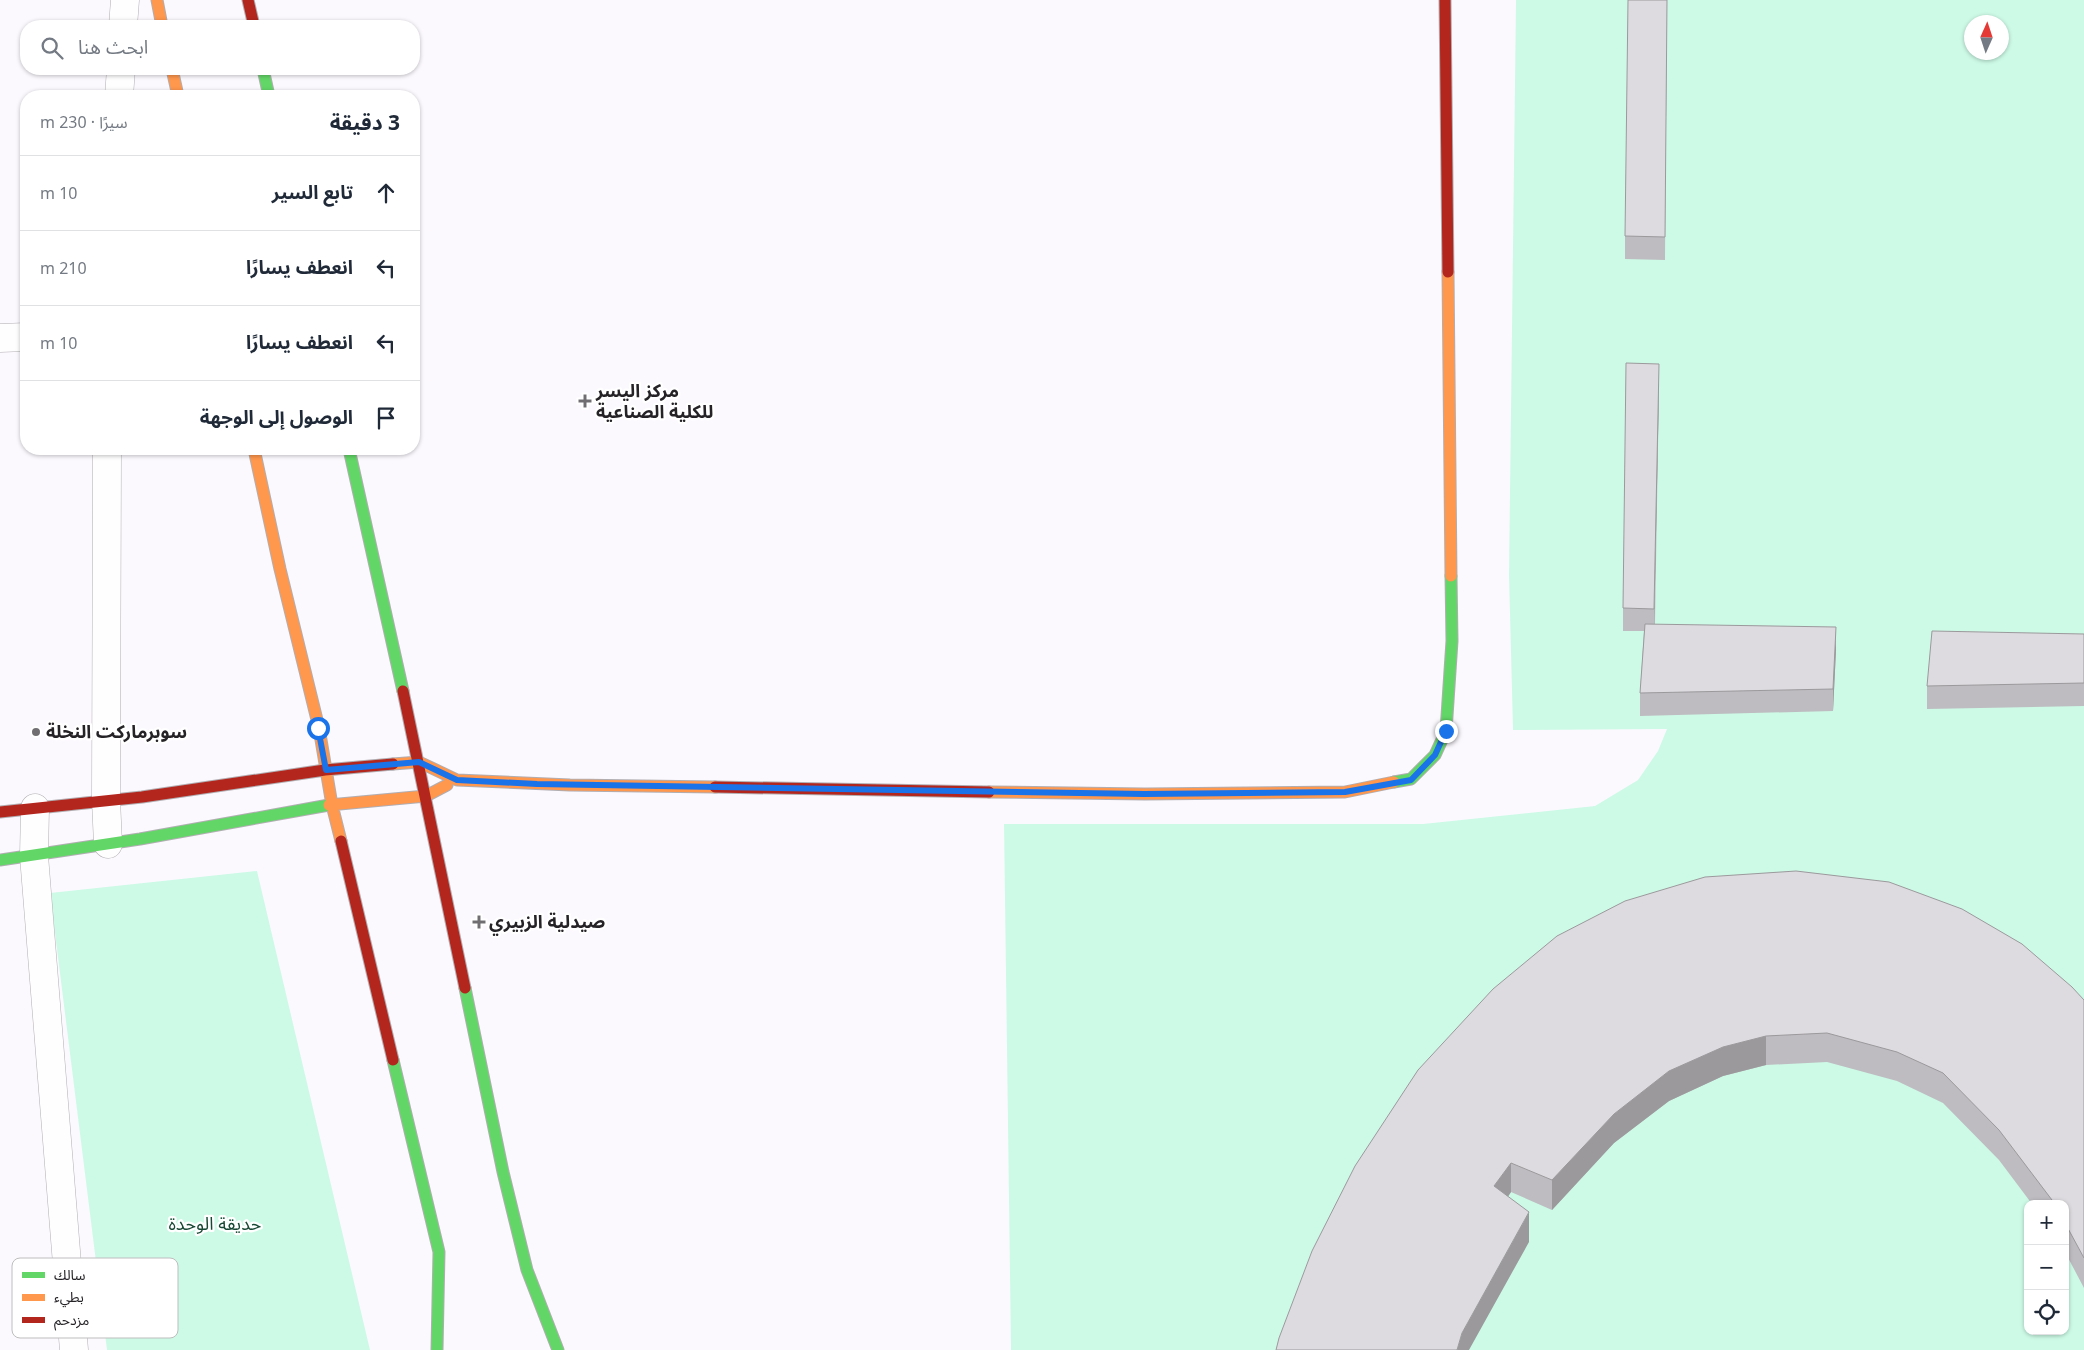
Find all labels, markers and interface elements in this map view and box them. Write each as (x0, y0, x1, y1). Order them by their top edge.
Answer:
north arrow (1964, 15, 2009, 60)
search box (20, 20, 420, 75)
icon: search (38, 34, 66, 62)
text: ابحث هنا (78, 34, 148, 60)
text: 3 دقيقة (330, 108, 400, 136)
text: سيرًا · 230 m (40, 111, 127, 133)
text: تابع السير (272, 179, 353, 205)
icon: ahead (372, 179, 400, 207)
text: 10 m (40, 182, 77, 204)
text: انعطف يسارًا (246, 254, 353, 280)
icon: left (372, 254, 400, 282)
text: 210 m (40, 257, 87, 279)
text: انعطف يسارًا (246, 329, 353, 355)
icon: left (372, 329, 400, 357)
text: 10 m (40, 332, 77, 354)
place label: مركز اليسر للكلية الصناعية (595, 378, 713, 423)
marker: مركز اليسر للكلية الصناعية (578, 394, 592, 408)
text: الوصول إلى الوجهة (200, 404, 353, 430)
icon: arrive (372, 404, 400, 432)
route start (307, 717, 330, 740)
place label: سوبرماركت النخلة (46, 719, 187, 743)
route end (1435, 720, 1458, 743)
marker: سوبرماركت النخلة (30, 726, 42, 738)
place label: صيدلية الزبيري (489, 909, 605, 936)
marker: صيدلية الزبيري (473, 916, 485, 928)
map controls (2024, 1200, 2069, 1335)
button: + (2024, 1200, 2069, 1245)
park label: حديقة الوحدة (169, 1211, 261, 1235)
button: − (2024, 1245, 2069, 1290)
legend (12, 1258, 178, 1338)
text: سالك (54, 1265, 86, 1284)
text: بطيء (54, 1287, 84, 1308)
button: locate (2024, 1290, 2069, 1335)
text: مزدحم (54, 1310, 89, 1331)

